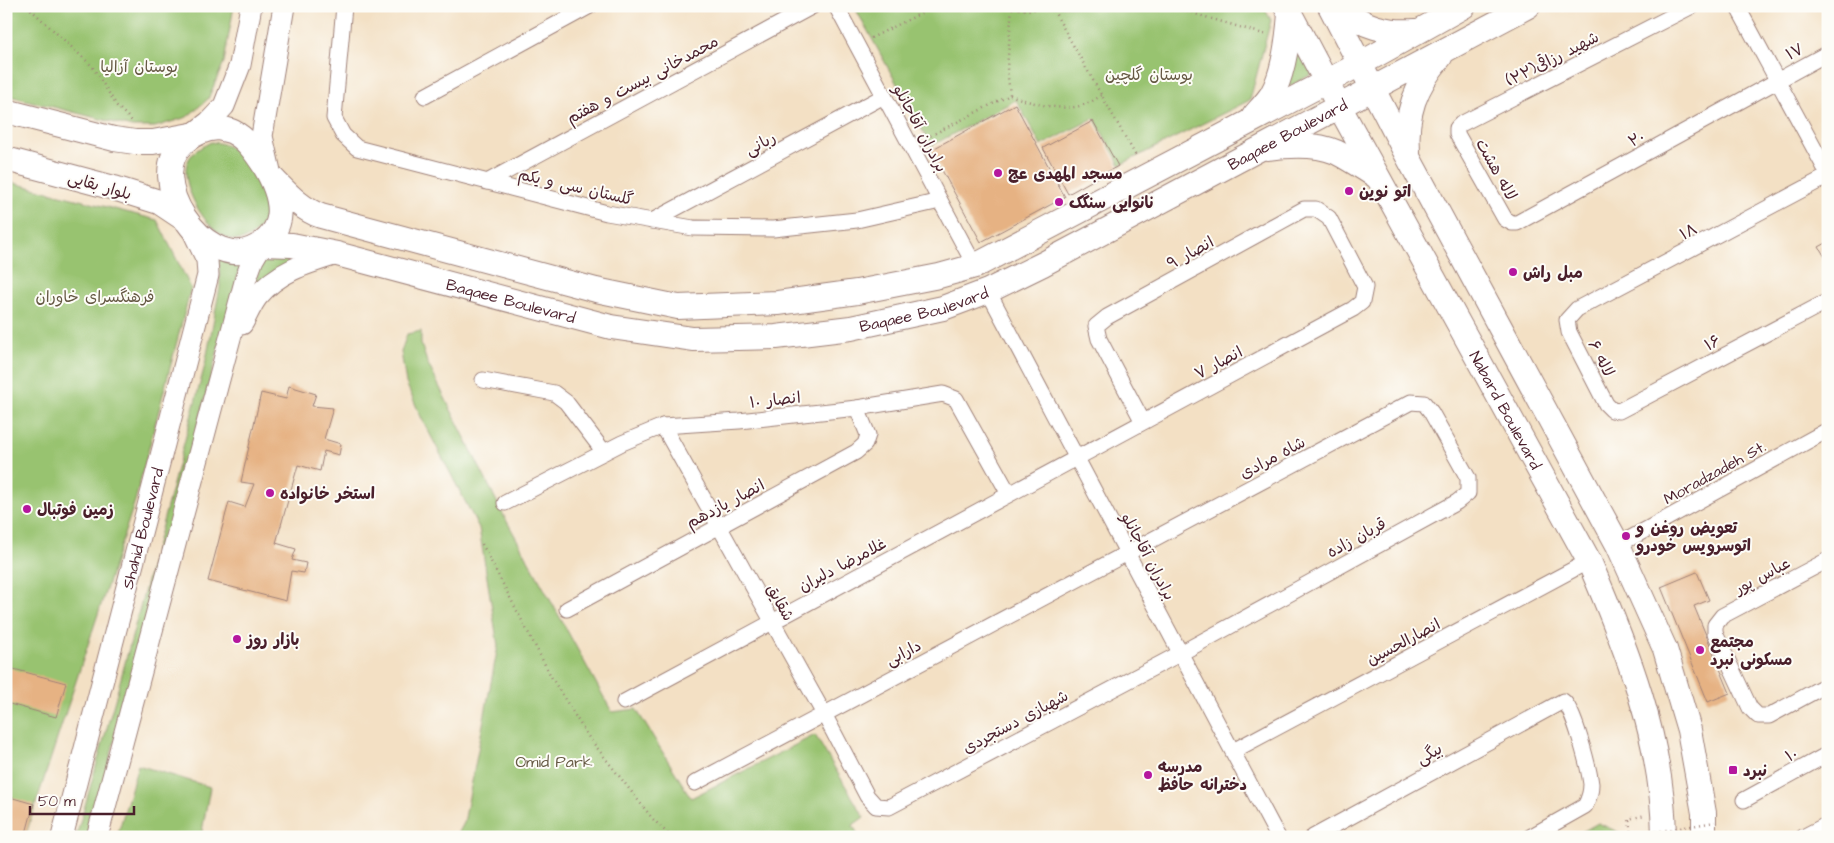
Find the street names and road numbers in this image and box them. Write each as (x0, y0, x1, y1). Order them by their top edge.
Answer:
street label: شهید رزاقی(۲۲) (1502, 26, 1603, 92)
street label: محمدخانی بیست و هفتم (563, 30, 723, 130)
street label: ۱۷ (1782, 38, 1807, 66)
street label: برادران آقاجانلو (887, 80, 952, 176)
street label: Baqaee Boulevard (1224, 94, 1351, 176)
street label: ۲۰ (1624, 125, 1649, 152)
street label: ربانی (741, 127, 780, 161)
street label: لاله هشت (1470, 135, 1522, 204)
street label: گلستان سی و یکم (516, 163, 636, 212)
street label: بلوار بقایی (65, 166, 134, 206)
street label: ۱۸ (1676, 218, 1701, 246)
street label: انصار ۹ (1163, 231, 1218, 275)
street label: Baqaee Boulevard (444, 274, 578, 329)
street label: Baqaee Boulevard (857, 282, 992, 338)
street label: ۱۶ (1700, 330, 1724, 356)
street label: لاله ۶ (1583, 336, 1620, 381)
street label: انصار ۷ (1190, 341, 1247, 385)
street label: Nabard Boulevard (1464, 347, 1547, 474)
street label: انصار ۱۰ (748, 386, 802, 414)
street label: شاه مرادی (1236, 431, 1309, 484)
street label: Moradzadeh St. (1659, 436, 1770, 510)
street label: Shahid Boulevard (117, 466, 169, 591)
street label: انصار یازدهم (682, 474, 769, 535)
street label: برادران آقاجانلو (1115, 508, 1180, 604)
street label: قربان زاده (1323, 512, 1390, 563)
street label: غلامرضا دلیران (795, 533, 890, 597)
street label: عباس پور (1729, 552, 1794, 601)
street label: شقایق (761, 580, 799, 625)
street label: انصارالحسین (1363, 613, 1444, 671)
street label: دارابی (882, 634, 925, 671)
street label: شهبازی دستجردی (959, 685, 1072, 759)
street label: بیگی (1413, 738, 1446, 770)
street label: ۱۰ (1781, 743, 1802, 767)

